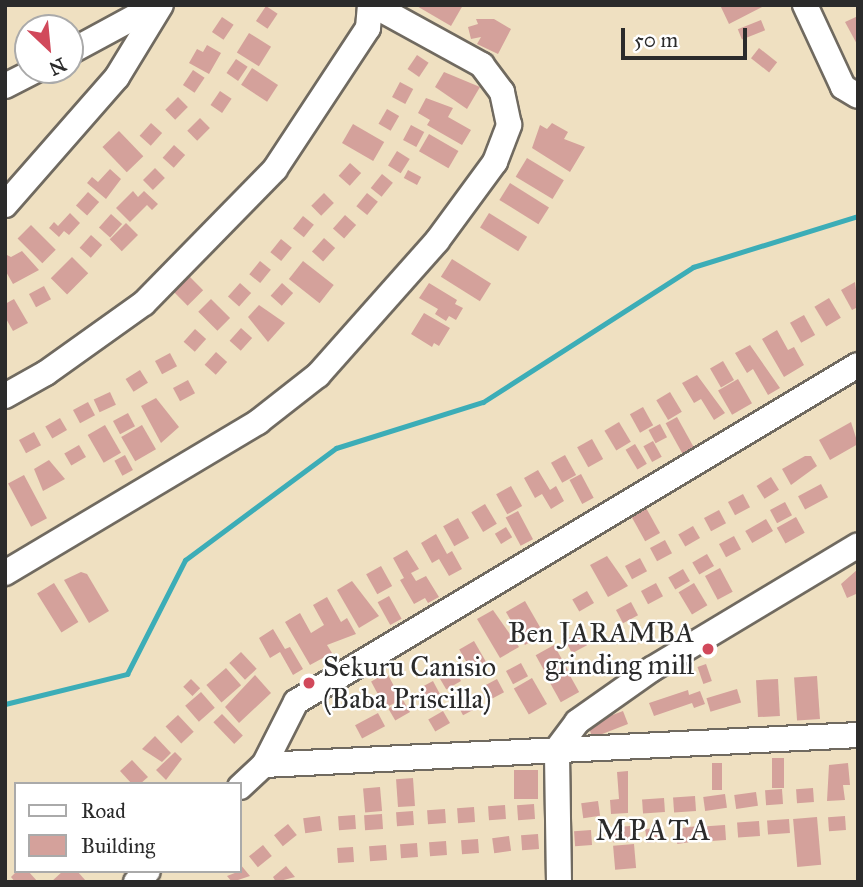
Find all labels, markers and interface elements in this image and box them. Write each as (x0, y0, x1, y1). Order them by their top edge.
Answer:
north arrow (14, 14, 84, 84)
scale bar (625, 14, 751, 58)
text: 50 m (634, 27, 678, 53)
text: N (45, 53, 70, 80)
place label: Ben JARAMBA grinding mill (508, 616, 694, 682)
marker: Ben JARAMBA grinding mill (700, 641, 716, 657)
place label: Sekuru Canisio (Baba Priscilla) (323, 650, 496, 716)
marker: Sekuru Canisio (Baba Priscilla) (301, 675, 317, 691)
legend (14, 782, 242, 873)
text: Road (81, 798, 126, 824)
district label: MPATA (596, 812, 712, 848)
text: Building (81, 833, 155, 859)

